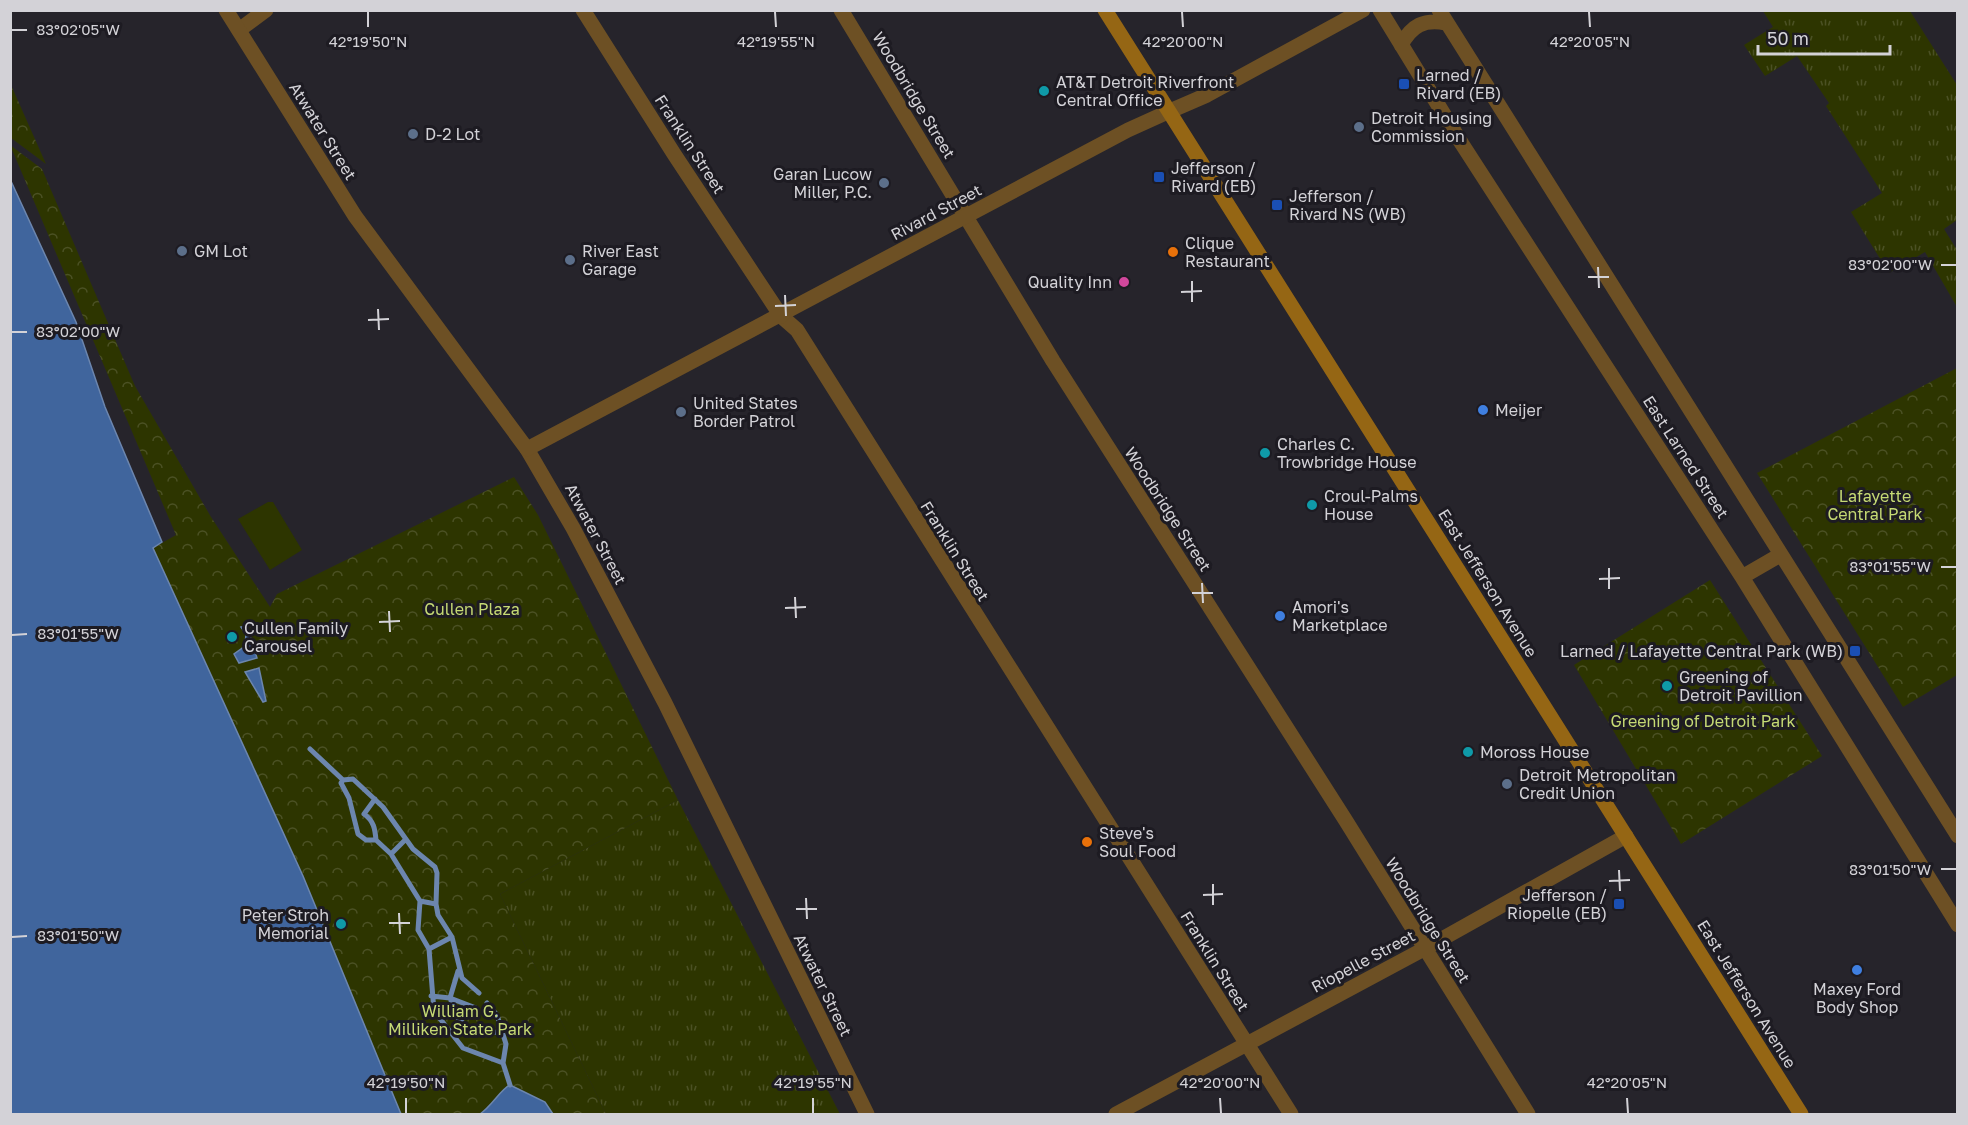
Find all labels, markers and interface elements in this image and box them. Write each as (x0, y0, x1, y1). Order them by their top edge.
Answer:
scale bar (1758, 18, 1890, 56)
text: 83°02'05"W (36, 20, 120, 38)
text: 50 m (1767, 27, 1809, 49)
street label: Woodbridge Street (868, 28, 960, 162)
text: 42°19'50"N (329, 32, 407, 50)
text: 42°19'55"N (737, 32, 815, 50)
text: 42°20'00"N (1143, 32, 1223, 50)
text: 42°20'05"N (1550, 32, 1630, 50)
place label: Larned / Rivard (EB) (1416, 65, 1501, 103)
place label: AT&T Detroit Riverfront Central Office (1056, 72, 1235, 110)
marker: Larned / Rivard (EB) (1397, 77, 1411, 91)
street label: Atwater Street (285, 78, 361, 184)
marker: AT&T Detroit Riverfront Central Office (1037, 84, 1051, 98)
street label: Franklin Street (651, 91, 729, 197)
place label: Detroit Housing Commission (1371, 108, 1492, 146)
marker: Detroit Housing Commission (1352, 120, 1366, 134)
place label: D-2 Lot (425, 124, 481, 144)
marker: D-2 Lot (406, 127, 420, 141)
place label: Jefferson / Rivard (EB) (1171, 158, 1256, 196)
place label: Garan Lucow Miller, P.C. (773, 164, 872, 202)
marker: Jefferson / Rivard (EB) (1152, 170, 1166, 184)
marker: Garan Lucow Miller, P.C. (877, 176, 891, 190)
street label: Rivard Street (887, 180, 985, 244)
place label: Jefferson / Rivard NS (WB) (1289, 186, 1406, 224)
marker: Jefferson / Rivard NS (WB) (1270, 198, 1284, 212)
place label: Clique Restaurant (1185, 233, 1270, 271)
place label: GM Lot (194, 241, 248, 261)
place label: River East Garage (582, 241, 659, 279)
marker: GM Lot (175, 244, 189, 258)
marker: Clique Restaurant (1166, 245, 1180, 259)
marker: River East Garage (563, 253, 577, 267)
text: 83°02'00"W (1848, 255, 1932, 273)
place label: Quality Inn (1028, 272, 1112, 292)
marker: Quality Inn (1117, 275, 1131, 289)
text: 83°02'00"W (36, 322, 120, 340)
street label: East Larned Street (1639, 392, 1733, 522)
place label: United States Border Patrol (693, 393, 798, 431)
place label: Meijer (1495, 400, 1542, 420)
marker: Meijer (1476, 403, 1490, 417)
marker: United States Border Patrol (674, 405, 688, 419)
place label: Charles C. Trowbridge House (1277, 434, 1417, 472)
street label: Woodbridge Street (1120, 443, 1216, 575)
marker: Charles C. Trowbridge House (1258, 446, 1272, 460)
street label: Atwater Street (561, 480, 631, 588)
place label: Croul-Palms House (1324, 486, 1418, 524)
park label: Lafayette Central Park (1827, 486, 1923, 524)
street label: Franklin Street (916, 497, 994, 605)
marker: Croul-Palms House (1305, 498, 1319, 512)
street label: East Jefferson Avenue (1434, 505, 1542, 661)
text: 83°01'55"W (1849, 557, 1931, 575)
place label: Amori's Marketplace (1292, 597, 1387, 635)
park label: Cullen Plaza (424, 599, 520, 619)
marker: Amori's Marketplace (1273, 609, 1287, 623)
place label: Cullen Family Carousel (244, 618, 348, 656)
text: 83°01'55"W (37, 624, 119, 642)
marker: Cullen Family Carousel (225, 630, 239, 644)
place label: Larned / Lafayette Central Park (WB) (1560, 641, 1843, 661)
marker: Larned / Lafayette Central Park (WB) (1848, 644, 1862, 658)
place label: Greening of Detroit Pavillion (1679, 667, 1803, 705)
marker: Greening of Detroit Pavillion (1660, 679, 1674, 693)
park label: Greening of Detroit Park (1611, 711, 1795, 731)
place label: Moross House (1480, 742, 1589, 762)
marker: Moross House (1461, 745, 1475, 759)
place label: Detroit Metropolitan Credit Union (1519, 765, 1676, 803)
marker: Detroit Metropolitan Credit Union (1500, 777, 1514, 791)
place label: Steve's Soul Food (1099, 823, 1176, 861)
marker: Steve's Soul Food (1080, 835, 1094, 849)
street label: Woodbridge Street (1381, 853, 1475, 987)
text: 83°01'50"W (1849, 860, 1931, 878)
place label: Jefferson / Riopelle (EB) (1507, 885, 1607, 923)
marker: Jefferson / Riopelle (EB) (1612, 897, 1626, 911)
place label: Peter Stroh Memorial (242, 905, 329, 943)
street label: Franklin Street (1176, 907, 1254, 1015)
street label: East Jefferson Avenue (1693, 916, 1801, 1072)
marker: Peter Stroh Memorial (334, 917, 348, 931)
street label: Riopelle Street (1308, 925, 1418, 997)
text: 83°01'50"W (37, 926, 119, 944)
street label: Atwater Street (790, 931, 856, 1039)
marker: Maxey Ford Body Shop (1850, 963, 1864, 977)
place label: Maxey Ford Body Shop (1813, 979, 1901, 1017)
park label: William G. Milliken State Park (388, 1001, 532, 1039)
text: 42°19'50"N (367, 1073, 445, 1091)
text: 42°19'55"N (774, 1073, 852, 1091)
text: 42°20'00"N (1180, 1073, 1260, 1091)
text: 42°20'05"N (1587, 1073, 1667, 1091)

